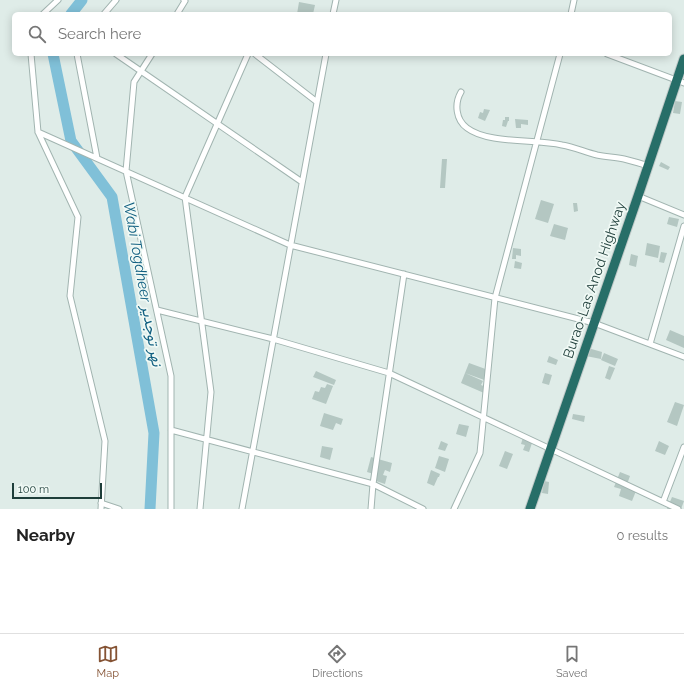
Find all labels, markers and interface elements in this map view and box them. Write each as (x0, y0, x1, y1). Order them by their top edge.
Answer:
search box (12, 12, 672, 56)
icon: search (26, 23, 48, 45)
text: Search here (58, 25, 141, 43)
street label: Burao-Las Anod Highway (560, 199, 628, 360)
water label: Wabi Togdheer نهر توجدير (120, 200, 166, 368)
scale bar (12, 481, 102, 500)
text: 100 m (18, 483, 49, 496)
text: Nearby (16, 525, 75, 545)
text: 0 results (617, 528, 668, 543)
tab: Map (97, 643, 119, 680)
tab: Directions (312, 643, 363, 680)
tab: Saved (556, 643, 587, 680)

